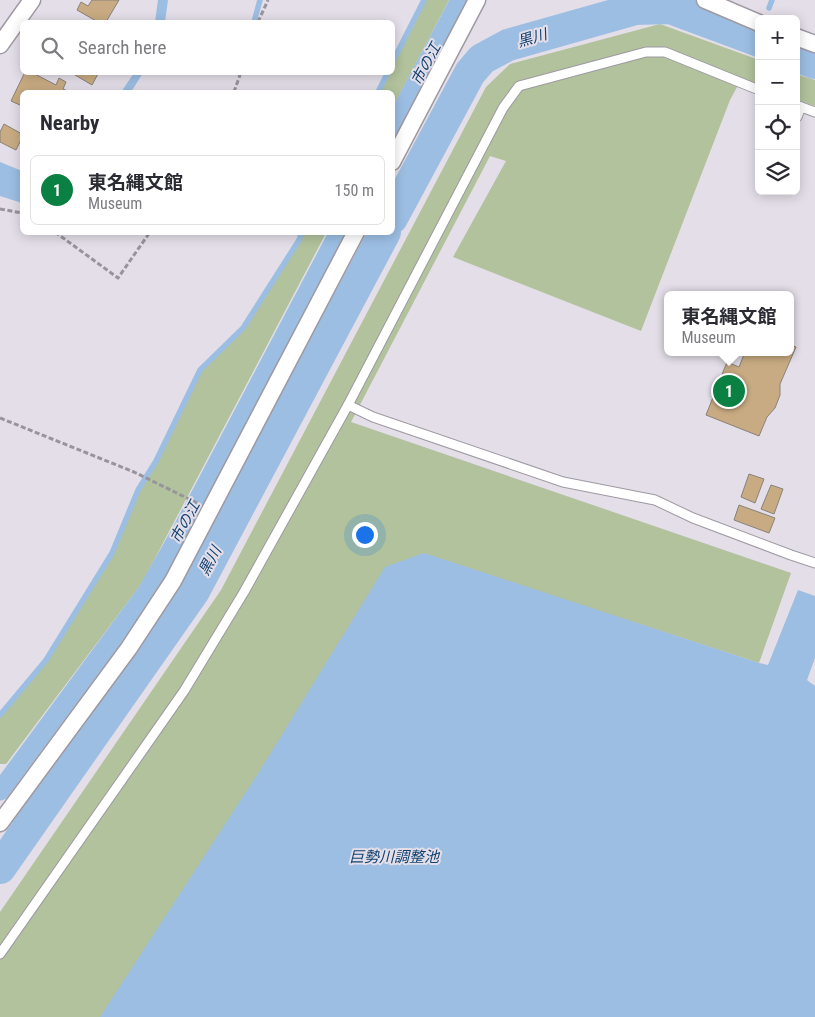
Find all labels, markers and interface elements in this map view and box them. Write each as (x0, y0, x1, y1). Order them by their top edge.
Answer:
map controls (755, 15, 800, 195)
button: + (755, 15, 800, 60)
search box (20, 20, 395, 75)
water label: 黒川 (515, 25, 551, 51)
icon: search (38, 34, 66, 62)
text: Search here (78, 36, 166, 59)
water label: 市の江 (407, 38, 445, 88)
button: − (755, 60, 800, 105)
button: locate (755, 105, 800, 150)
text: Nearby (40, 111, 99, 135)
button: layers (755, 150, 800, 195)
text: 東名縄文館 (88, 171, 183, 194)
text: 1 (53, 181, 61, 200)
text: 150 m (335, 181, 374, 200)
text: Museum (88, 194, 142, 213)
popup (664, 291, 794, 356)
text: 東名縄文館 (681, 305, 777, 328)
text: Museum (681, 328, 736, 347)
pin: 1 (713, 372, 745, 410)
water label: 市の江 (166, 496, 204, 546)
your location (352, 522, 378, 548)
water label: 黒川 (195, 542, 226, 578)
water label: 巨勢川調整池 (349, 848, 441, 866)

